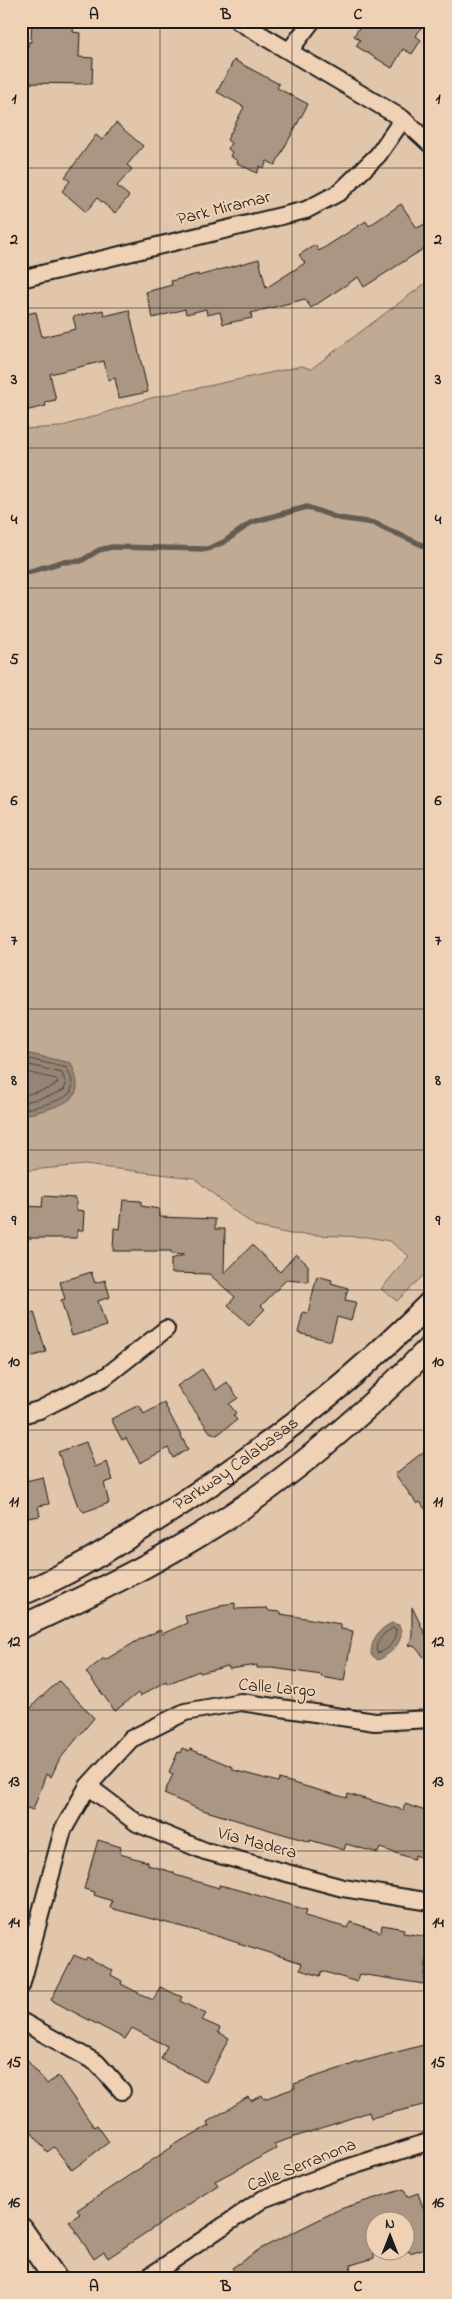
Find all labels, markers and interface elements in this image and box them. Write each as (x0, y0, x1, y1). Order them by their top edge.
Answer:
text: A (89, 3, 99, 27)
text: B (220, 3, 232, 27)
text: C (354, 3, 363, 27)
text: 1 (11, 87, 17, 111)
text: 1 (435, 87, 441, 111)
street label: Park Miramar (174, 185, 274, 233)
text: 2 (9, 228, 18, 252)
text: 2 (433, 228, 442, 252)
text: 3 (10, 368, 18, 392)
text: 3 (434, 368, 442, 392)
text: 4 (10, 508, 18, 532)
text: 4 (434, 508, 442, 532)
text: 5 (9, 648, 19, 672)
text: 5 (433, 648, 443, 672)
text: 6 (9, 789, 18, 813)
text: 6 (433, 789, 442, 813)
text: 7 (11, 929, 18, 953)
text: 7 (435, 929, 442, 953)
text: 8 (10, 1069, 17, 1093)
text: 8 (434, 1069, 441, 1093)
text: 9 (11, 1209, 17, 1233)
text: 9 (435, 1209, 441, 1233)
text: 10 (8, 1350, 20, 1374)
text: 10 (432, 1350, 444, 1374)
street label: Parkway Calabasas (169, 1411, 305, 1518)
text: 11 (9, 1490, 20, 1514)
text: 11 (433, 1490, 444, 1514)
text: 12 (7, 1630, 21, 1654)
text: 12 (431, 1630, 445, 1654)
street label: Calle Largo (237, 1673, 317, 1706)
text: 13 (8, 1770, 20, 1794)
text: 13 (432, 1770, 444, 1794)
street label: Vía Madera (214, 1821, 299, 1867)
text: 14 (8, 1911, 20, 1935)
text: 14 (432, 1911, 444, 1935)
text: 15 (7, 2051, 22, 2075)
text: 15 (431, 2051, 446, 2075)
street label: Calle Serranona (244, 2132, 360, 2200)
text: 16 (8, 2191, 21, 2215)
text: 16 (432, 2191, 445, 2215)
north arrow (364, 2212, 414, 2262)
text: N (385, 2214, 395, 2235)
text: A (89, 2275, 99, 2299)
text: B (220, 2275, 232, 2299)
text: C (354, 2275, 363, 2299)

